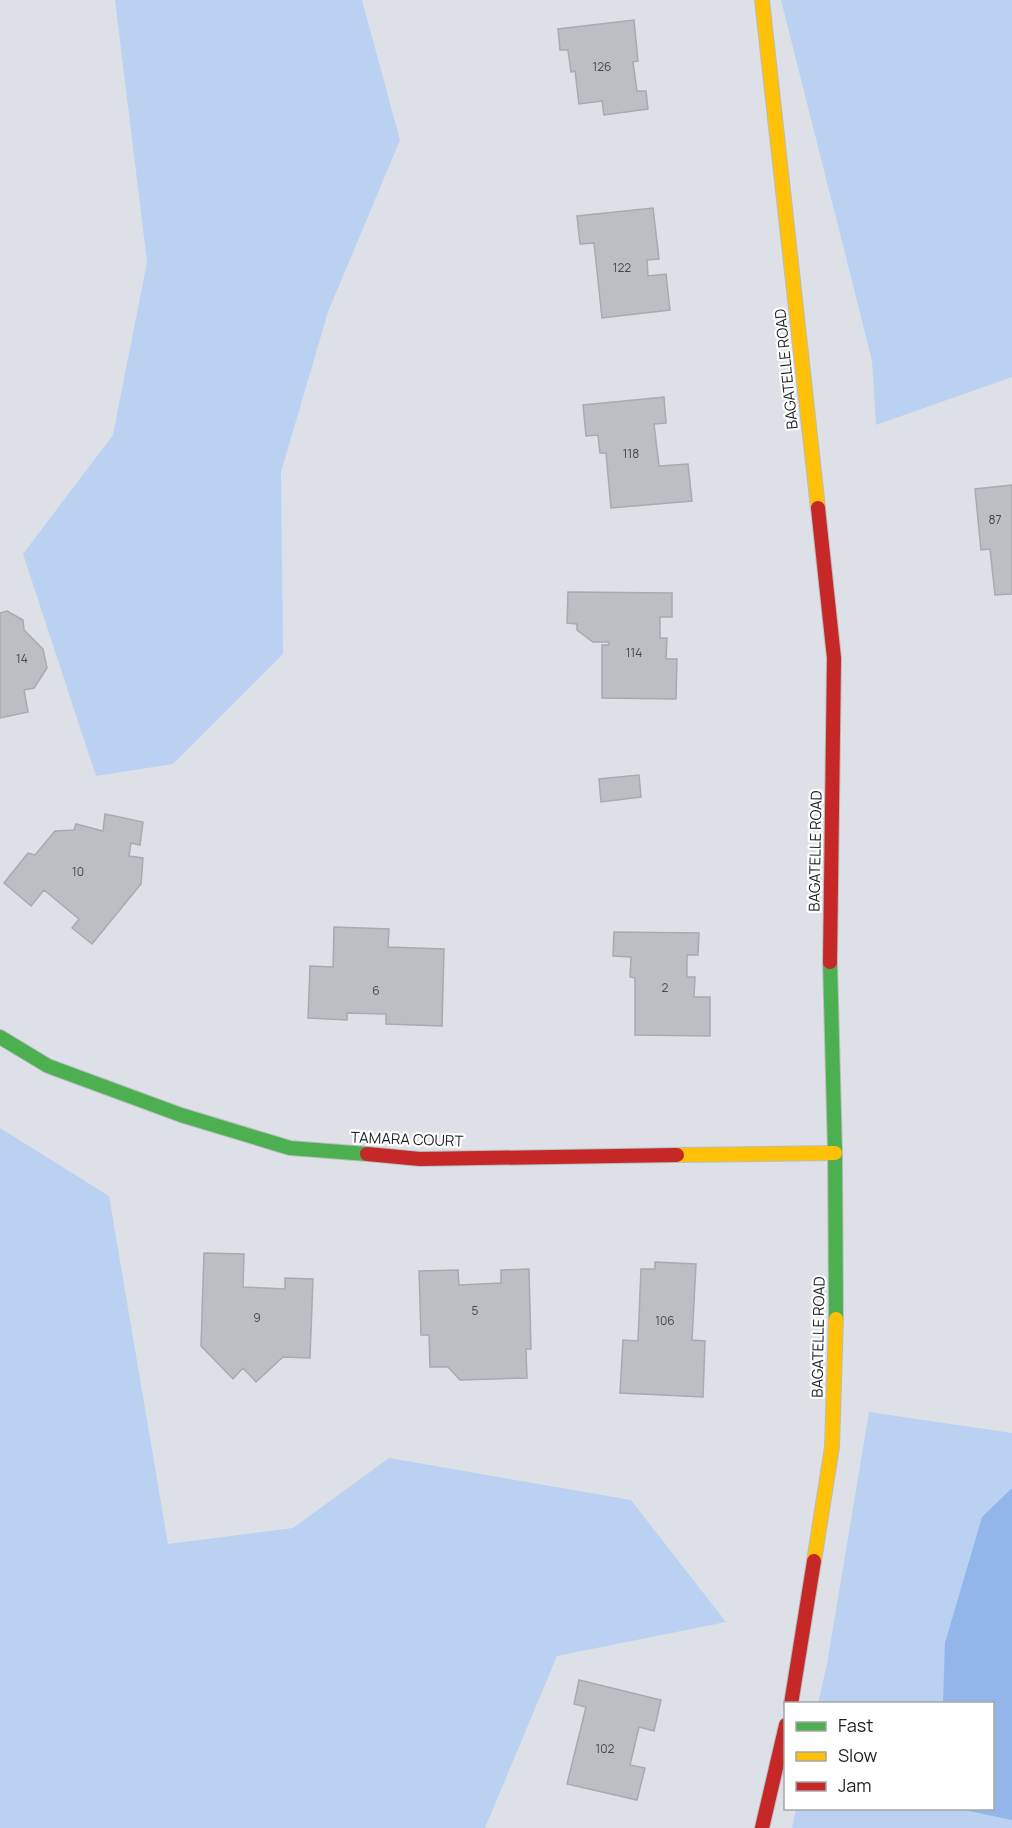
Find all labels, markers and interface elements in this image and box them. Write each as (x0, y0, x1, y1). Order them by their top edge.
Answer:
house number: 126 (593, 58, 611, 75)
house number: 122 (613, 259, 631, 276)
street label: BAGATELLE ROAD (769, 308, 803, 430)
house number: 118 (623, 445, 639, 462)
house number: 87 (989, 511, 1002, 528)
house number: 114 (626, 644, 642, 661)
house number: 14 (16, 650, 28, 667)
street label: BAGATELLE ROAD (803, 790, 827, 912)
house number: 10 (72, 863, 84, 880)
house number: 2 (662, 979, 669, 996)
house number: 6 (372, 982, 380, 999)
street label: TAMARA COURT (350, 1127, 464, 1151)
street label: BAGATELLE ROAD (806, 1276, 830, 1398)
house number: 5 (472, 1302, 479, 1319)
house number: 9 (253, 1309, 261, 1326)
house number: 106 (655, 1312, 675, 1329)
legend (784, 1702, 994, 1810)
text: Fast (838, 1713, 873, 1737)
house number: 102 (596, 1740, 615, 1757)
text: Slow (838, 1743, 878, 1767)
text: Jam (838, 1773, 872, 1797)

